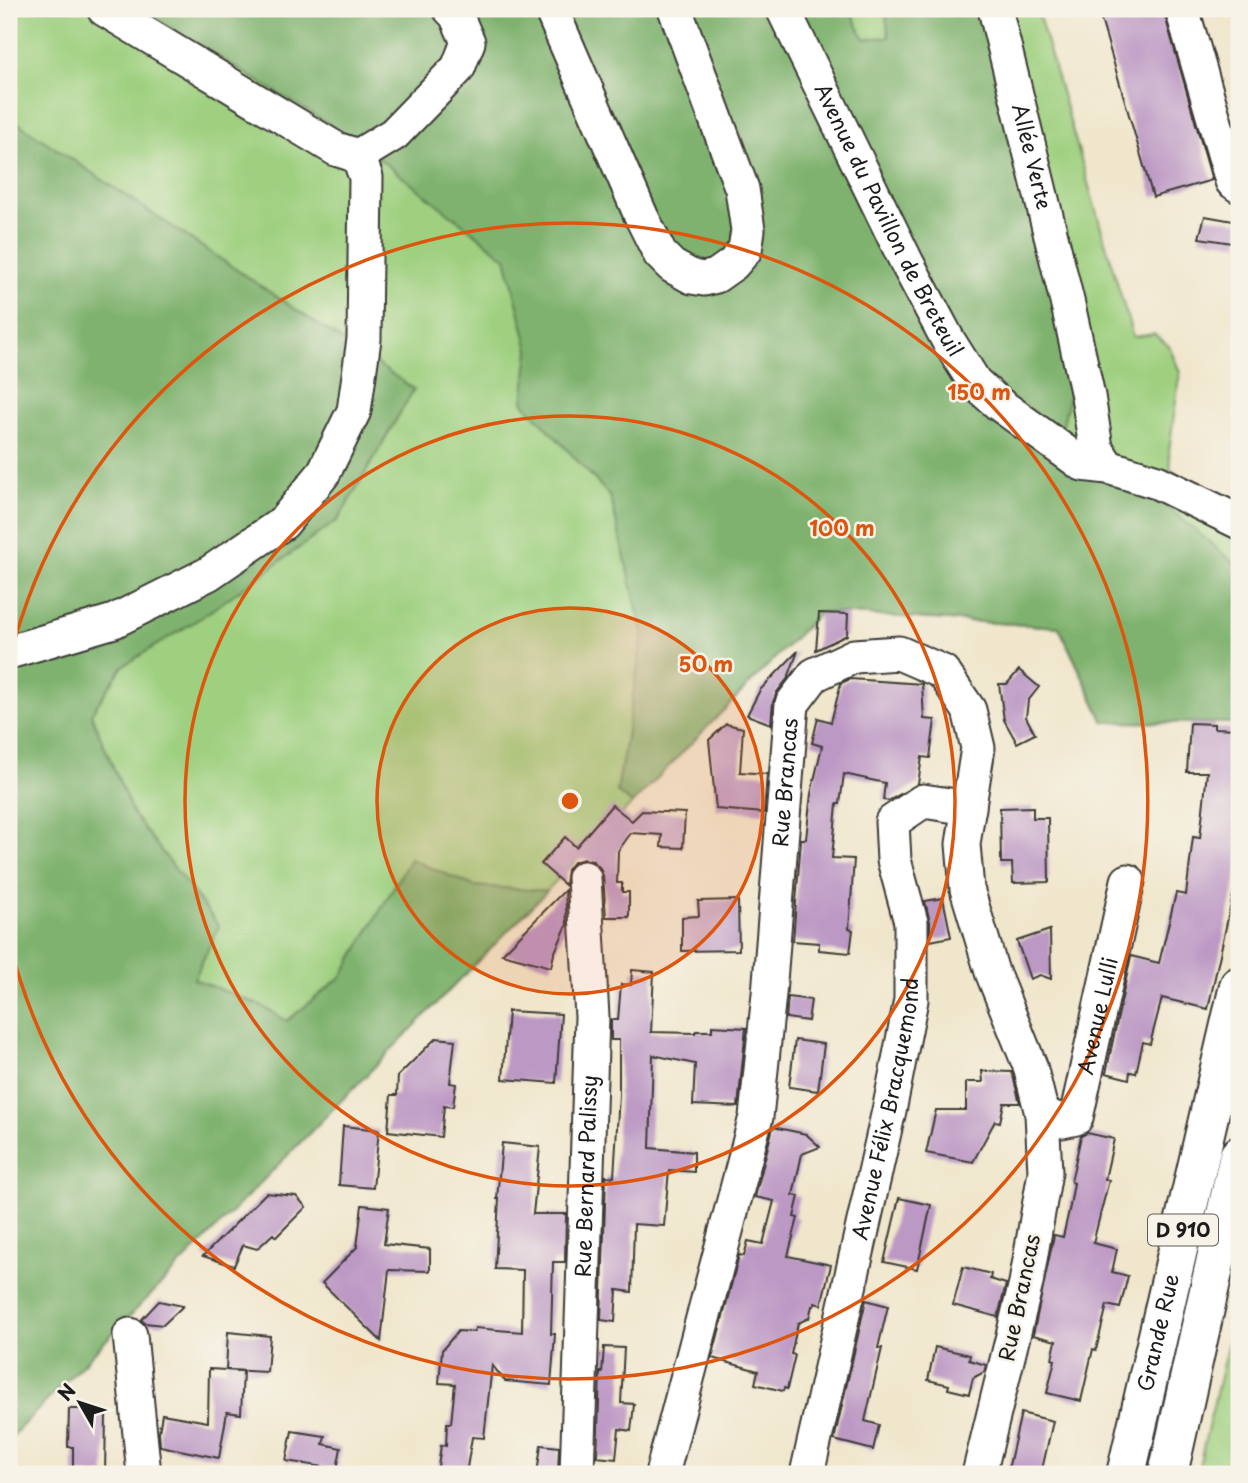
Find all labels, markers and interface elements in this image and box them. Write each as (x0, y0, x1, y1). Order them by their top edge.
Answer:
street label: Avenue du Pavillon de Breteuil (808, 77, 972, 362)
street label: Allée Verte (1005, 100, 1062, 212)
text: 150 m (947, 375, 1011, 407)
text: 100 m (809, 511, 875, 543)
text: 50 m (679, 647, 733, 679)
street label: Rue Brancas (763, 717, 805, 848)
centre of rings (558, 789, 582, 813)
street label: Avenue Lulli (1068, 954, 1125, 1077)
street label: Avenue Félix Bracquemond (842, 978, 925, 1243)
street label: Rue Bernard Palissy (565, 1074, 604, 1278)
road number: D 910 (1148, 1214, 1218, 1246)
street label: Rue Brancas (989, 1231, 1047, 1364)
street label: Grande Rue (1128, 1270, 1186, 1394)
north arrow (46, 1368, 116, 1438)
text: N (50, 1377, 82, 1406)

